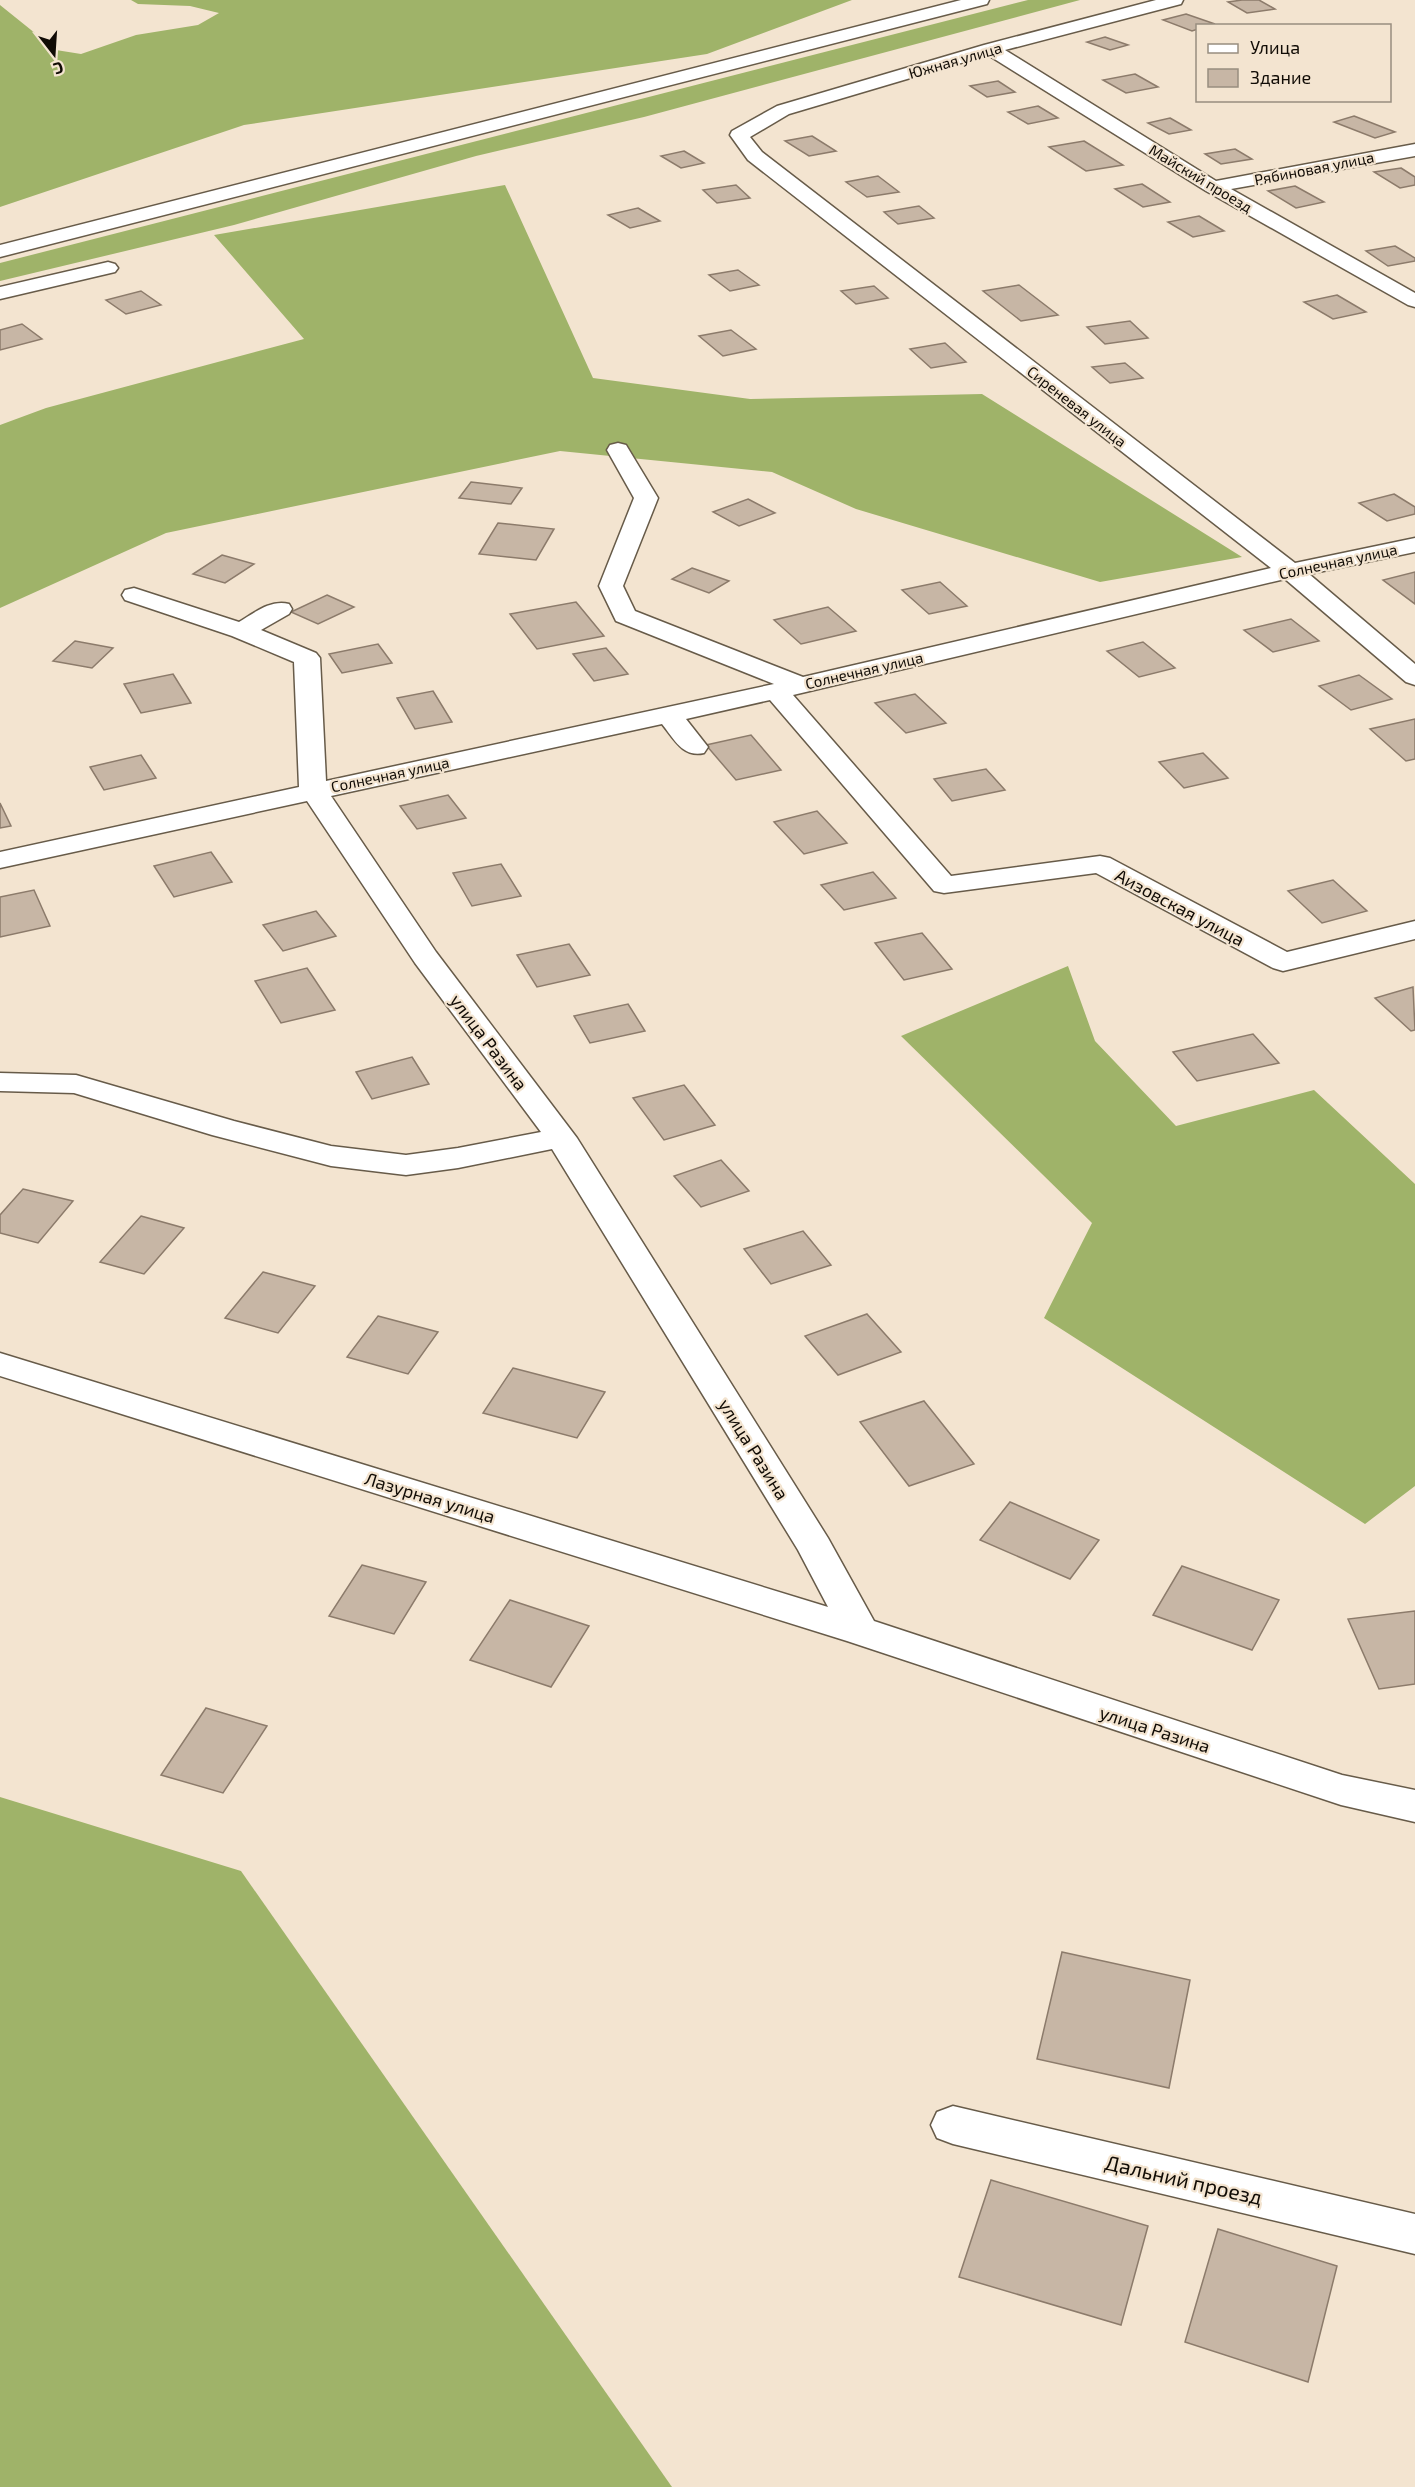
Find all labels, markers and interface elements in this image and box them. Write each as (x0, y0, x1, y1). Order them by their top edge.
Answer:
north arrow (24, 24, 84, 84)
legend (1196, 24, 1391, 102)
text: Улица (1250, 36, 1300, 58)
street label: Южная улица (906, 38, 1004, 83)
text: С (51, 58, 66, 79)
text: Здание (1250, 66, 1311, 88)
street label: Майский проезд (1146, 140, 1256, 216)
street label: Рябиновая улица (1253, 148, 1376, 189)
street label: Сиреневая улица (1023, 362, 1130, 451)
street label: Солнечная улица (1277, 540, 1399, 583)
street label: Солнечная улица (803, 648, 925, 693)
street label: Солнечная улица (329, 753, 451, 796)
street label: Аизовская улица (1112, 864, 1248, 950)
street label: улица Разина (446, 990, 532, 1094)
street label: улица Разина (714, 1395, 794, 1503)
street label: Лазурная улица (362, 1467, 498, 1527)
street label: улица Разина (1097, 1701, 1213, 1757)
street label: Дальний проезд (1103, 2149, 1265, 2209)

